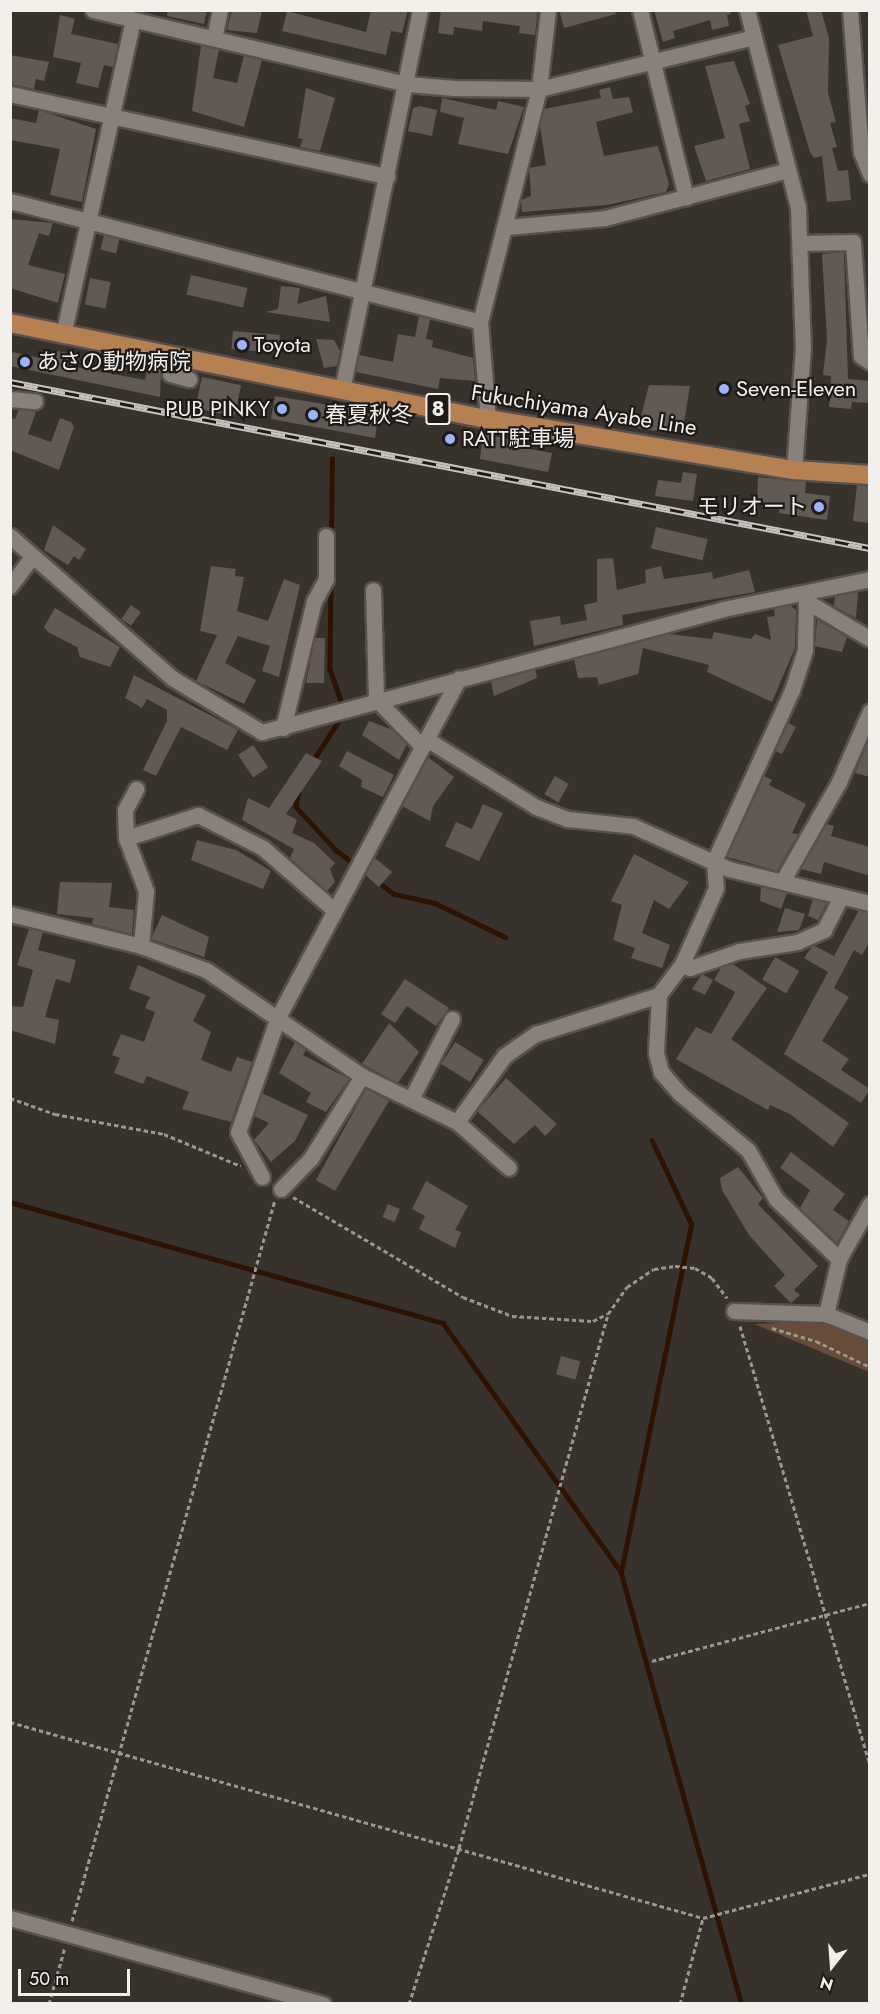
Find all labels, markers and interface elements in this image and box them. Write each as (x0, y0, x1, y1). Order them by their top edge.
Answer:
place label: Toyota (254, 332, 311, 358)
marker: Toyota (235, 338, 249, 352)
place label: あさの動物病院 (37, 349, 191, 375)
marker: あさの動物病院 (18, 355, 32, 369)
place label: Seven-Eleven (736, 376, 856, 402)
street label: Fukuchiyama Ayabe Line (469, 379, 699, 441)
marker: Seven-Eleven (717, 382, 731, 396)
road number: 8 (424, 391, 452, 427)
place label: PUB PINKY (165, 396, 270, 422)
marker: PUB PINKY (275, 402, 289, 416)
place label: 春夏秋冬 (325, 402, 413, 428)
marker: 春夏秋冬 (306, 408, 320, 422)
place label: RATT駐車場 (462, 426, 574, 452)
marker: RATT駐車場 (443, 432, 457, 446)
place label: モリオート (697, 494, 807, 520)
marker: モリオート (812, 500, 826, 514)
north arrow (802, 1936, 862, 1996)
scale bar (21, 1957, 134, 1995)
text: 50 m (29, 1966, 69, 1992)
text: N (817, 1971, 836, 1997)

